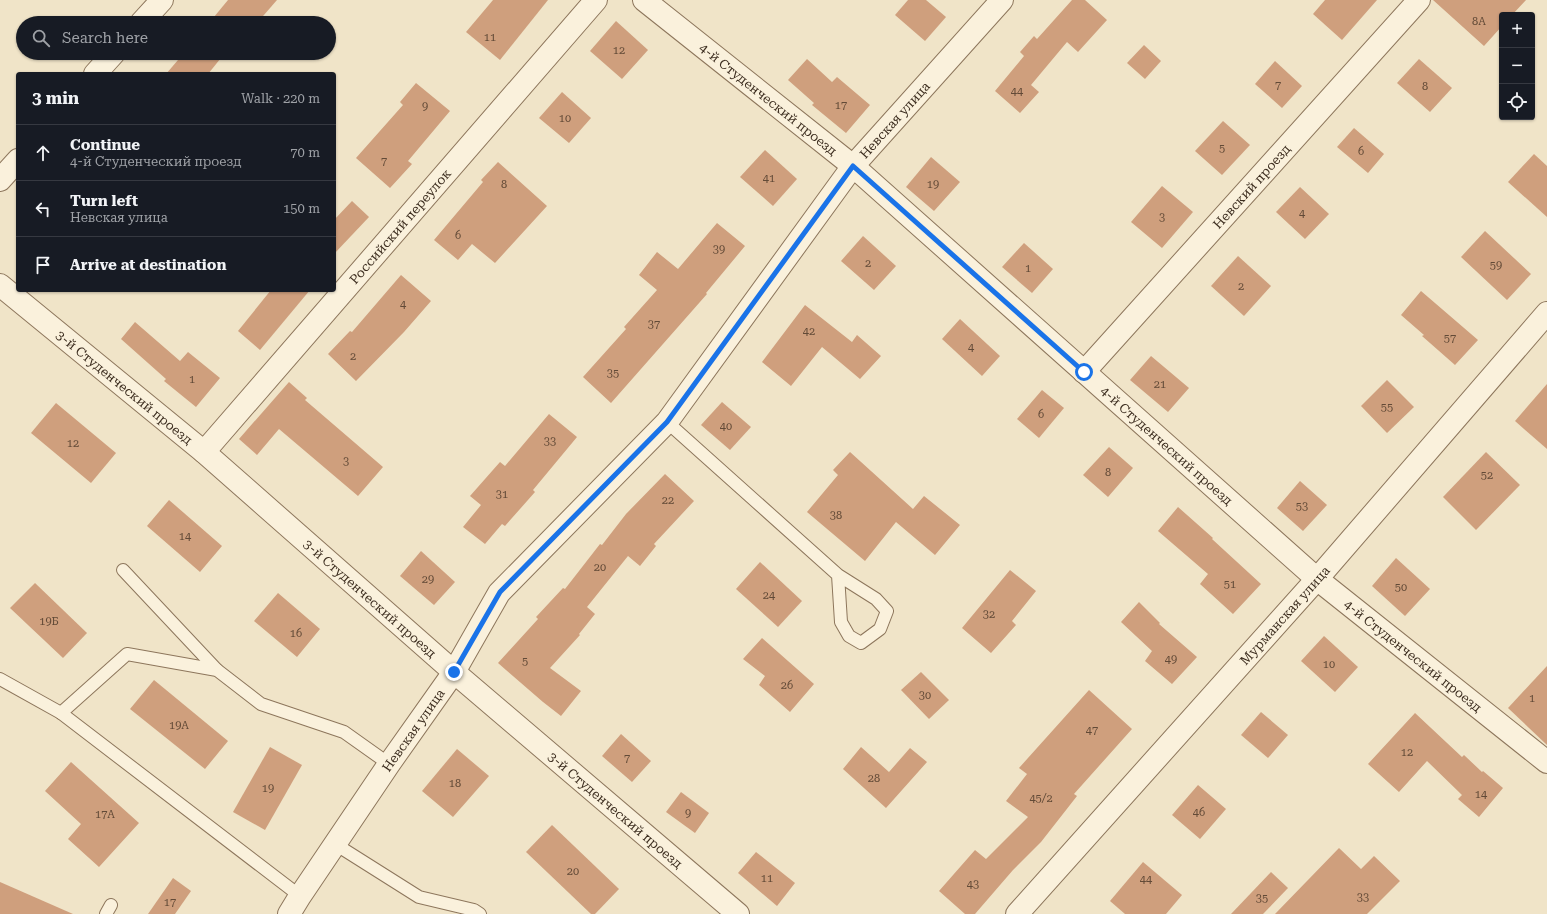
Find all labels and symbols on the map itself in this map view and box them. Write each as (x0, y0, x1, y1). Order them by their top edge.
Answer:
house number: 8А (1472, 15, 1486, 28)
house number: 11 (484, 31, 496, 44)
street label: 4-й Студенческий проезд (697, 40, 840, 158)
house number: 12 (613, 44, 625, 57)
street label: Невская улица (856, 78, 933, 161)
house number: 7 (1275, 79, 1281, 92)
house number: 8 (1422, 80, 1428, 93)
house number: 44 (1011, 85, 1024, 98)
house number: 17 (835, 99, 847, 112)
house number: 9 (422, 100, 428, 113)
house number: 10 (559, 112, 571, 125)
street label: Невский проезд (1209, 141, 1293, 232)
house number: 5 (1219, 142, 1225, 155)
house number: 6 (1358, 145, 1364, 158)
house number: 7 (381, 155, 387, 168)
street label: Российский переулок (346, 166, 454, 287)
house number: 41 (763, 172, 775, 185)
house number: 8 (501, 178, 507, 191)
house number: 19 (927, 178, 939, 191)
house number: 4 (1299, 207, 1306, 220)
house number: 3 (1159, 211, 1165, 224)
house number: 6 (455, 229, 461, 242)
house number: 39 (713, 243, 725, 256)
house number: 2 (865, 257, 871, 270)
house number: 59 (1490, 259, 1502, 272)
house number: 1 (1025, 262, 1031, 275)
house number: 2 (1238, 280, 1244, 293)
house number: 4 (400, 298, 407, 311)
house number: 37 (648, 318, 660, 331)
house number: 42 (803, 325, 815, 338)
street label: 3-й Студенческий проезд (53, 327, 196, 447)
house number: 57 (1444, 332, 1456, 345)
house number: 4 (968, 341, 975, 354)
house number: 2 (350, 350, 356, 363)
route start (1075, 363, 1093, 381)
house number: 35 (607, 367, 619, 380)
house number: 1 (189, 373, 195, 386)
house number: 21 (1154, 378, 1166, 391)
street label: 4-й Студенческий проезд (1098, 383, 1236, 508)
house number: 55 (1381, 401, 1393, 414)
house number: 6 (1038, 408, 1044, 421)
house number: 40 (720, 420, 732, 433)
house number: 33 (544, 435, 556, 448)
house number: 12 (67, 437, 79, 450)
house number: 3 (343, 455, 349, 468)
house number: 8 (1105, 466, 1111, 479)
house number: 52 (1481, 469, 1493, 482)
house number: 31 (496, 488, 508, 501)
house number: 22 (662, 494, 674, 507)
house number: 53 (1296, 500, 1308, 513)
house number: 38 (830, 509, 842, 522)
house number: 14 (179, 530, 192, 543)
street label: 3-й Студенческий проезд (301, 536, 440, 661)
house number: 20 (594, 561, 606, 574)
street label: Мурманская улица (1236, 563, 1332, 668)
house number: 29 (422, 573, 434, 586)
house number: 51 (1224, 578, 1236, 591)
house number: 50 (1395, 581, 1407, 594)
house number: 24 (763, 589, 776, 602)
street label: 4-й Студенческий проезд (1341, 596, 1485, 715)
house number: 32 (983, 608, 995, 621)
house number: 19Б (39, 615, 59, 628)
house number: 16 (290, 627, 302, 640)
house number: 49 (1165, 653, 1177, 666)
house number: 5 (522, 655, 528, 668)
house number: 10 (1323, 658, 1335, 671)
route end (445, 663, 463, 681)
house number: 26 (781, 679, 793, 692)
street label: Невская улица (379, 686, 447, 774)
house number: 30 (919, 689, 931, 702)
house number: 1 (1529, 692, 1535, 705)
house number: 19А (169, 719, 189, 732)
house number: 47 (1086, 724, 1098, 737)
house number: 12 (1401, 746, 1413, 759)
street label: 3-й Студенческий проезд (545, 748, 686, 871)
house number: 7 (624, 752, 630, 765)
house number: 28 (868, 772, 880, 785)
house number: 18 (449, 777, 461, 790)
house number: 19 (262, 782, 274, 795)
house number: 14 (1475, 788, 1488, 801)
house number: 45/2 (1029, 792, 1053, 805)
house number: 46 (1193, 806, 1205, 819)
house number: 9 (685, 807, 691, 820)
house number: 17А (95, 808, 115, 821)
house number: 20 (567, 865, 579, 878)
house number: 11 (761, 872, 773, 885)
house number: 44 (1140, 873, 1153, 886)
house number: 43 (967, 878, 979, 891)
house number: 33 (1357, 891, 1369, 904)
house number: 35 (1256, 892, 1268, 905)
house number: 17 (164, 896, 176, 909)

